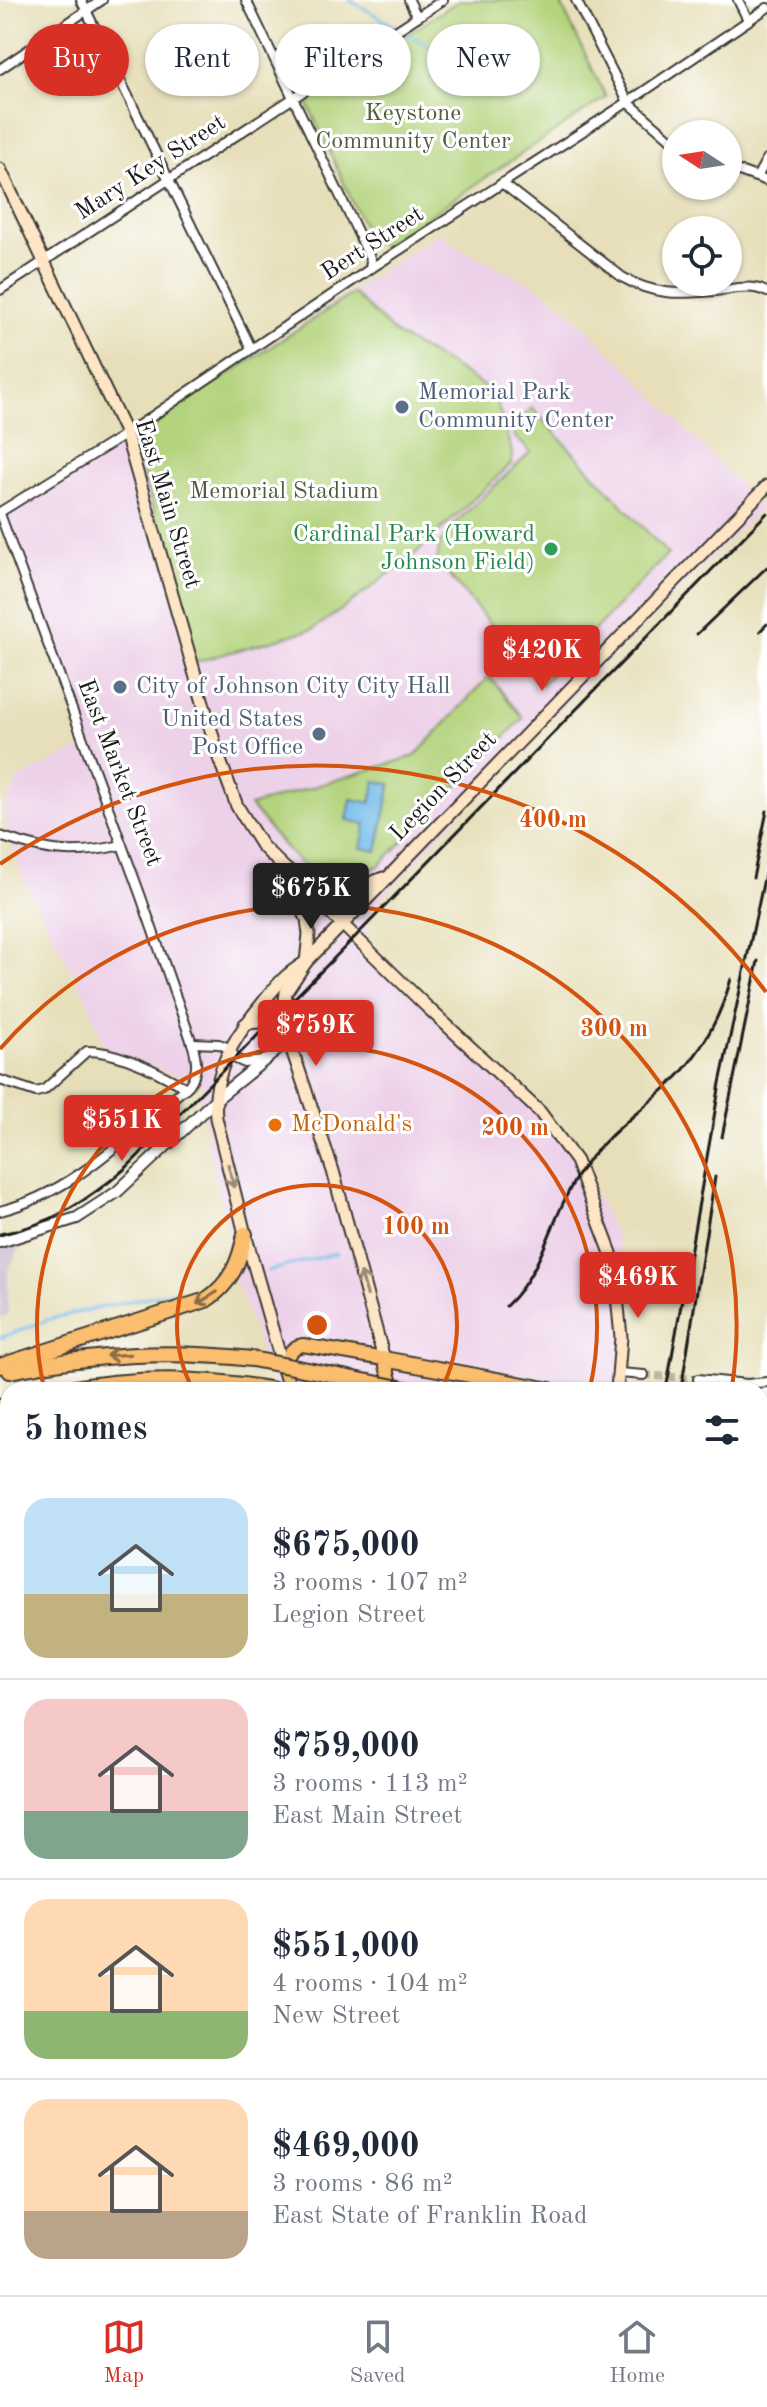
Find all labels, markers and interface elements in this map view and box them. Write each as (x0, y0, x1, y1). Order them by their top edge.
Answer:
chip: Buy (24, 24, 129, 96)
chip: Rent (145, 24, 259, 96)
chip: Filters (275, 24, 411, 96)
chip: New (427, 24, 540, 96)
park label: Keystone Community Center (315, 102, 511, 154)
street label: Mary Key Street (72, 111, 230, 225)
north arrow (662, 120, 742, 200)
map controls (662, 120, 742, 296)
street label: Bert Street (318, 202, 428, 286)
button: locate (662, 216, 742, 296)
place label: Memorial Park Community Center (418, 381, 614, 433)
marker: Memorial Park Community Center (393, 398, 411, 416)
street label: East Main Street (130, 416, 204, 592)
park label: Memorial Stadium (189, 480, 379, 504)
place label: Cardinal Park (Howard Johnson Field) (293, 523, 535, 575)
marker: Cardinal Park (Howard Johnson Field) (542, 540, 560, 558)
pin: $420K (486, 625, 598, 693)
text: $420K (502, 638, 582, 664)
place label: City of Johnson City City Hall (136, 675, 450, 699)
street label: East Market Street (72, 676, 166, 870)
marker: City of Johnson City City Hall (111, 678, 129, 696)
place label: United States Post Office (161, 708, 303, 760)
marker: United States Post Office (310, 725, 328, 743)
street label: Legion Street (386, 728, 502, 846)
text: 400 m (519, 809, 587, 833)
pin: $675K (255, 863, 367, 931)
text: $675K (271, 876, 351, 902)
pin: $759K (260, 1000, 372, 1068)
text: $759K (276, 1013, 356, 1039)
text: 300 m (580, 1018, 648, 1042)
pin: $551K (66, 1095, 178, 1163)
text: $551K (82, 1108, 162, 1134)
place label: McDonald's (291, 1113, 412, 1137)
marker: McDonald's (266, 1116, 284, 1134)
text: 200 m (481, 1117, 549, 1141)
one-way arrow (224, 1163, 239, 1189)
text: 100 m (382, 1216, 450, 1240)
pin: $469K (582, 1252, 694, 1320)
text: $469K (598, 1265, 678, 1291)
one-way arrow (356, 1272, 371, 1298)
one-way arrow (196, 1290, 219, 1306)
centre of rings (303, 1311, 331, 1339)
one-way arrow (105, 1348, 132, 1363)
icon: filters (700, 1408, 744, 1452)
text: 5 homes (24, 1413, 147, 1447)
text: $675,000 (272, 1529, 420, 1563)
icon: home (88, 1530, 184, 1626)
text: 3 rooms · 107 m² (272, 1570, 468, 1596)
text: Legion Street (272, 1602, 426, 1628)
text: $759,000 (272, 1730, 420, 1764)
icon: home (88, 1731, 184, 1827)
text: 3 rooms · 113 m² (272, 1771, 468, 1797)
text: East Main Street (272, 1803, 462, 1829)
text: $551,000 (272, 1930, 420, 1964)
icon: home (88, 1931, 184, 2027)
text: 4 rooms · 104 m² (272, 1971, 468, 1997)
text: New Street (272, 2003, 400, 2029)
text: $469,000 (272, 2130, 420, 2164)
icon: home (88, 2131, 184, 2227)
text: 3 rooms · 86 m² (272, 2171, 453, 2197)
text: East State of Franklin Road (272, 2203, 588, 2229)
tab: Map (102, 2315, 146, 2390)
tab: Saved (350, 2315, 406, 2390)
tab: Home (609, 2315, 665, 2390)

